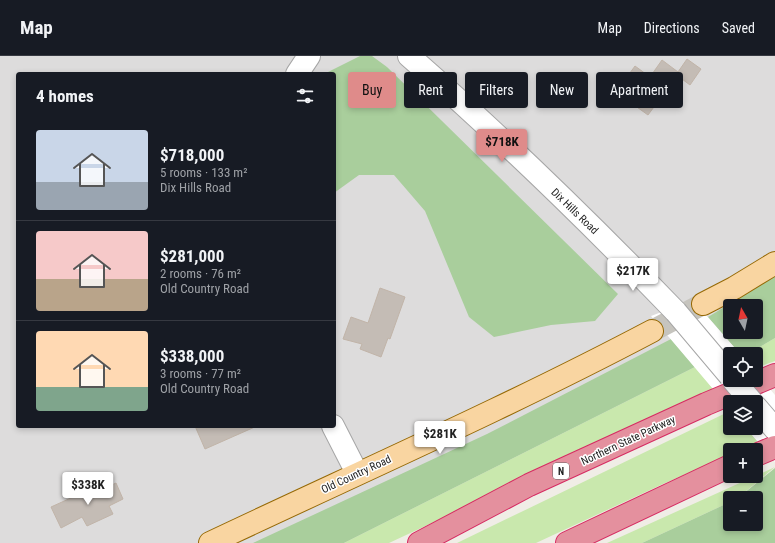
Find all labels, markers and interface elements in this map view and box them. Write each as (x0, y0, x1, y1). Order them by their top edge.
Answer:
text: Map (20, 16, 53, 39)
text: Map (598, 20, 622, 36)
text: Directions (644, 20, 700, 36)
text: Saved (722, 20, 755, 36)
chip: Buy (348, 72, 396, 108)
chip: Rent (404, 72, 457, 108)
chip: Filters (465, 72, 528, 108)
chip: New (536, 72, 588, 108)
chip: Apartment (596, 72, 683, 108)
icon: filters (294, 85, 316, 107)
text: 4 homes (36, 86, 94, 106)
pin: $718K (474, 129, 530, 163)
text: $718K (485, 134, 519, 149)
text: $718,000 (160, 145, 224, 165)
icon: home (68, 146, 116, 194)
text: 5 rooms · 133 m² (160, 165, 247, 180)
text: Dix Hills Road (160, 180, 231, 195)
street label: Dix Hills Road (548, 186, 601, 237)
text: $281,000 (160, 246, 224, 266)
icon: home (68, 247, 116, 295)
pin: $217K (605, 258, 661, 292)
text: $217K (616, 263, 650, 278)
text: 2 rooms · 76 m² (160, 266, 241, 281)
text: Old Country Road (160, 281, 249, 296)
north arrow (723, 299, 763, 339)
map controls (723, 299, 763, 531)
text: $338,000 (160, 346, 224, 366)
icon: home (68, 347, 116, 395)
button: locate (723, 347, 763, 387)
text: 3 rooms · 77 m² (160, 366, 241, 381)
text: Old Country Road (160, 381, 249, 396)
button: layers (723, 395, 763, 435)
street label: Northern State Parkway (579, 413, 678, 468)
pin: $281K (412, 421, 468, 455)
text: $281K (423, 426, 457, 441)
button: + (723, 443, 763, 483)
street label: Old Country Road (319, 453, 393, 496)
road number: N (553, 463, 569, 479)
pin: $338K (60, 472, 116, 506)
text: $338K (71, 477, 105, 492)
button: − (723, 491, 763, 531)

